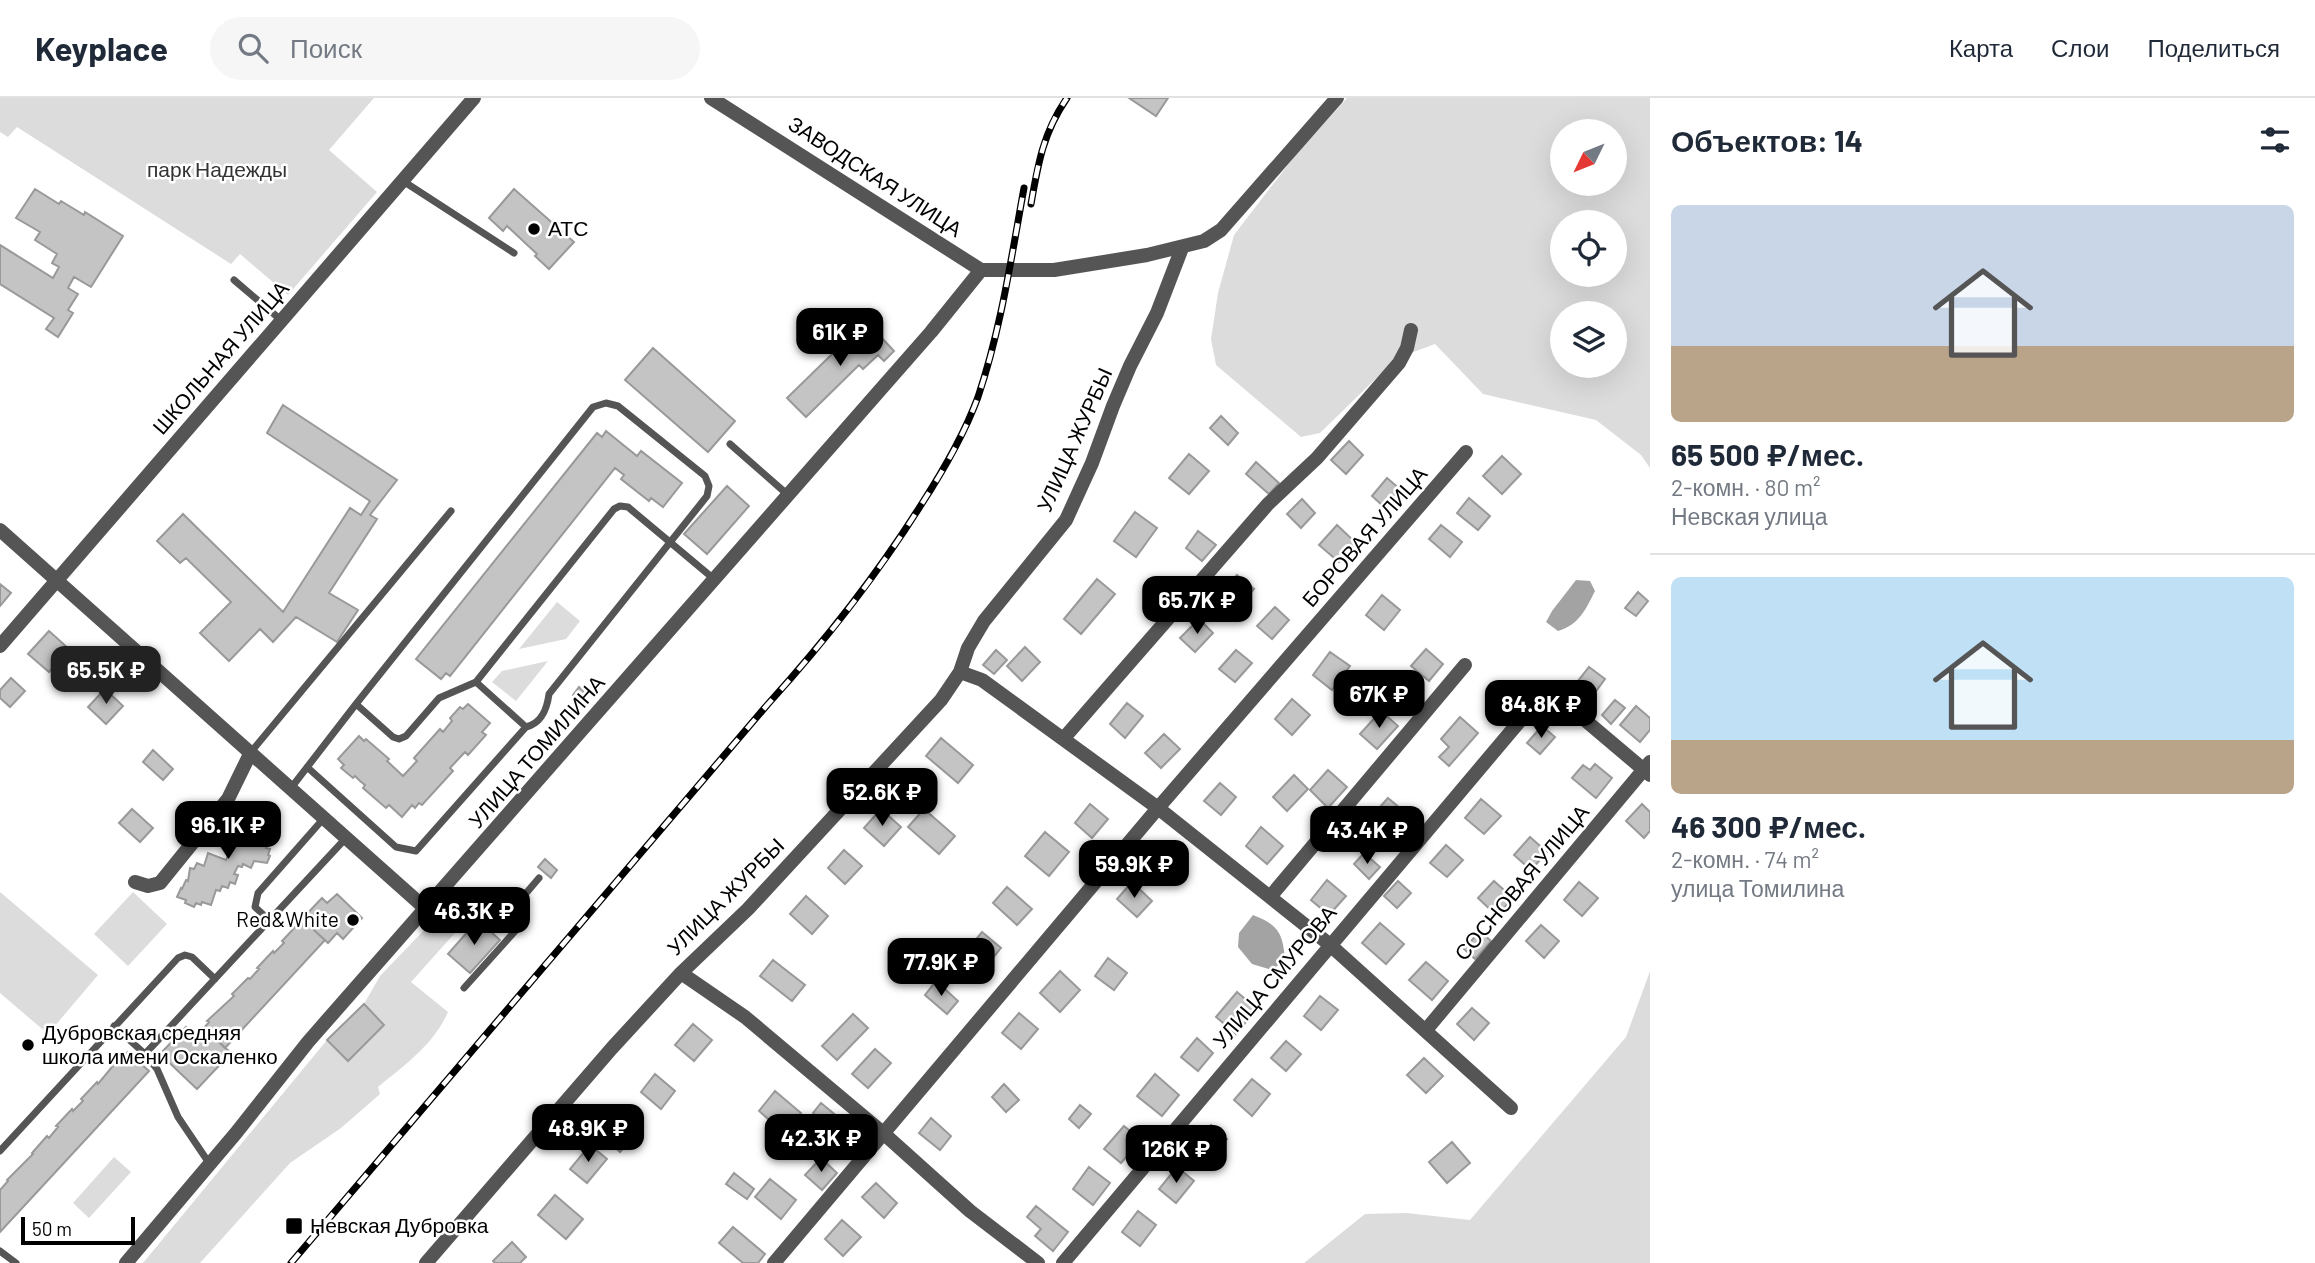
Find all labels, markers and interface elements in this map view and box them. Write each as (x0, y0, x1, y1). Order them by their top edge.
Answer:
search box (210, 17, 700, 80)
text: Keyplace (35, 28, 168, 68)
icon: search (234, 29, 272, 67)
text: Поиск (290, 32, 362, 63)
text: Карта (1949, 33, 2013, 62)
text: Слои (2051, 33, 2109, 62)
text: Поделиться (2147, 33, 2280, 62)
street label: ЗАВОДСКАЯ УЛИЦА (784, 110, 967, 241)
north arrow (1550, 119, 1628, 196)
map controls (1550, 119, 1627, 378)
icon: filters (2256, 121, 2294, 159)
text: Объектов: 14 (1671, 122, 1863, 158)
park label: парк Надежды (147, 156, 287, 181)
button: locate (1550, 210, 1627, 287)
place label: АТС (548, 215, 588, 240)
marker: АТС (526, 221, 542, 237)
icon: home (1920, 250, 2046, 376)
street label: ШКОЛЬНАЯ УЛИЦА (147, 275, 293, 439)
button: layers (1550, 301, 1627, 378)
pin: 61K ₽ (791, 308, 889, 368)
text: 61K ₽ (812, 317, 868, 345)
street label: УЛИЦА ЖУРБЫ (1031, 364, 1117, 515)
text: 65 500 ₽/мес. (1671, 436, 1864, 472)
street label: БОРОВАЯ УЛИЦА (1296, 461, 1432, 611)
text: 2-комн. · 80 m² (1671, 473, 1821, 501)
text: Невская улица (1671, 502, 1828, 530)
pin: 65.7K ₽ (1132, 576, 1262, 636)
text: 65.7K ₽ (1158, 585, 1236, 613)
icon: home (1920, 622, 2046, 748)
pin: 65.5K ₽ (41, 646, 171, 706)
text: 65.5K ₽ (67, 655, 145, 683)
street label: УЛИЦА ТОМИЛИНА (463, 670, 609, 832)
pin: 67K ₽ (1330, 670, 1428, 730)
text: 67K ₽ (1350, 679, 1408, 707)
pin: 84.8K ₽ (1476, 680, 1606, 740)
text: 84.8K ₽ (1501, 689, 1581, 717)
pin: 52.6K ₽ (817, 768, 947, 828)
text: 52.6K ₽ (843, 777, 921, 805)
street label: СОСНОВАЯ УЛИЦА (1448, 799, 1593, 965)
pin: 96.1K ₽ (163, 802, 293, 861)
pin: 43.4K ₽ (1302, 806, 1432, 866)
text: 46 300 ₽/мес. (1671, 808, 1866, 844)
text: 96.1K ₽ (191, 810, 265, 838)
text: 43.4K ₽ (1326, 815, 1408, 843)
street label: УЛИЦА ЖУРБЫ (661, 832, 789, 960)
pin: 59.9K ₽ (1069, 840, 1199, 900)
text: 2-комн. · 74 m² (1671, 845, 1819, 873)
text: 59.9K ₽ (1095, 849, 1173, 877)
text: улица Томилина (1671, 874, 1844, 902)
pin: 46.3K ₽ (409, 888, 539, 947)
text: 46.3K ₽ (434, 896, 514, 924)
street label: УЛИЦА СМУРОВА (1207, 900, 1341, 1052)
place label: Red&White (236, 906, 339, 931)
marker: Red&White (345, 912, 361, 928)
pin: 77.9K ₽ (876, 939, 1006, 998)
text: 77.9K ₽ (904, 947, 978, 975)
place label: Дубровская средняя школа имени Оскаленко (42, 1019, 278, 1068)
marker: Дубровская средняя школа имени Оскаленко (20, 1037, 36, 1053)
pin: 48.9K ₽ (523, 1104, 653, 1164)
text: 48.9K ₽ (548, 1113, 628, 1141)
pin: 42.3K ₽ (756, 1114, 886, 1174)
text: 42.3K ₽ (781, 1123, 861, 1151)
pin: 126K ₽ (1119, 1126, 1233, 1185)
text: 126K ₽ (1142, 1134, 1210, 1162)
place label: Невская Дубровка (310, 1212, 489, 1237)
scale bar (21, 1214, 135, 1246)
marker: Невская Дубровка (284, 1216, 304, 1236)
text: 50 m (32, 1217, 72, 1240)

